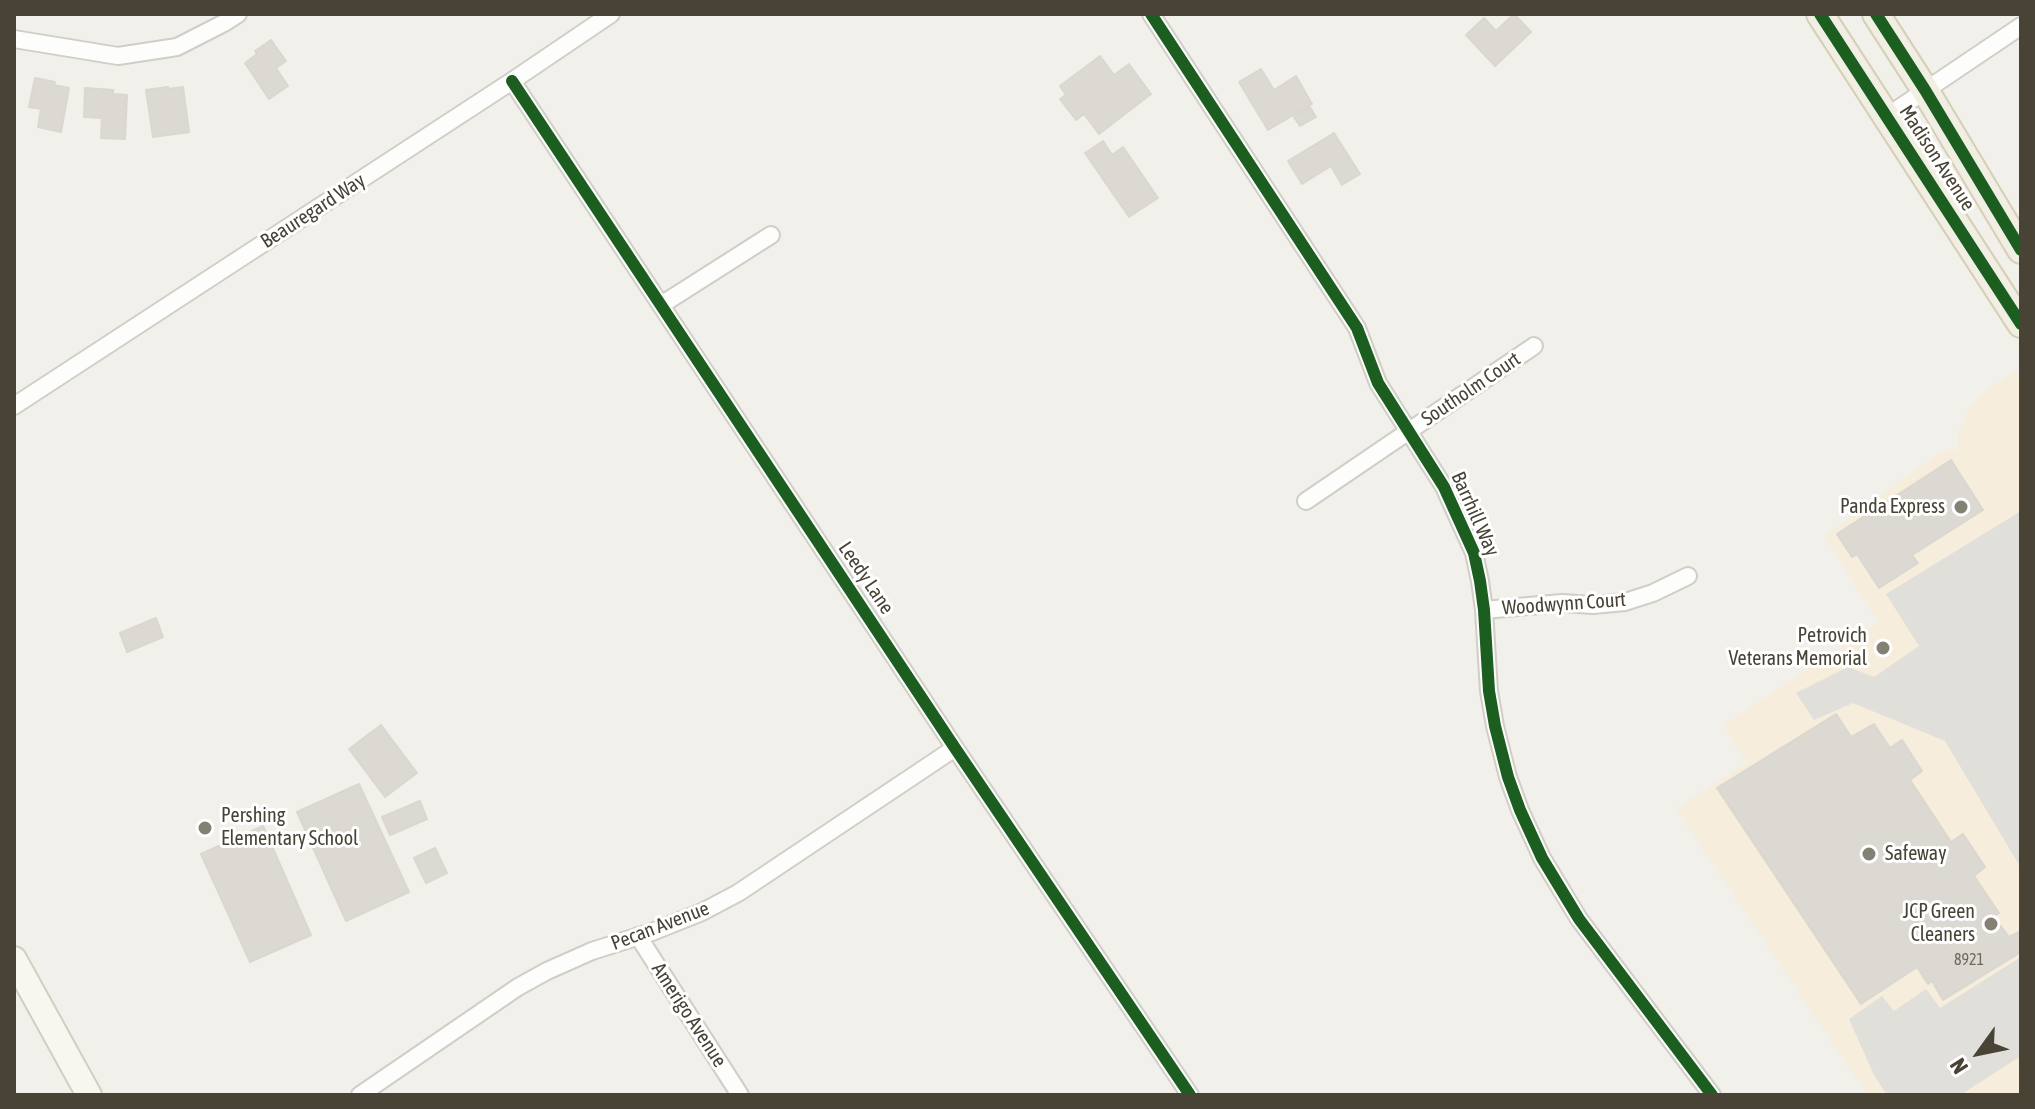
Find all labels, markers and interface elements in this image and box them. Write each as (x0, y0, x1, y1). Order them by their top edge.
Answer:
street label: Madison Avenue (1894, 101, 1980, 215)
street label: Beauregard Way (256, 168, 370, 254)
street label: Southolm Court (1417, 347, 1525, 431)
street label: Barrhill Way (1446, 468, 1504, 560)
place label: Panda Express (1840, 495, 1945, 519)
marker: Panda Express (1952, 498, 1970, 516)
street label: Leedy Lane (833, 537, 899, 619)
street label: Woodwynn Court (1501, 588, 1627, 620)
place label: Petrovich Veterans Memorial (1728, 624, 1867, 671)
marker: Petrovich Veterans Memorial (1874, 639, 1892, 657)
place label: Pershing Elementary School (221, 804, 358, 851)
marker: Pershing Elementary School (196, 819, 214, 837)
place label: Safeway (1885, 842, 1946, 866)
marker: Safeway (1860, 845, 1878, 863)
street label: Pecan Avenue (608, 896, 712, 956)
place label: JCP Green Cleaners (1903, 900, 1975, 947)
marker: JCP Green Cleaners (1982, 915, 2000, 933)
house number: 8921 (1954, 950, 1984, 970)
street label: Amerigo Avenue (646, 958, 732, 1072)
north arrow (1939, 1013, 2019, 1093)
text: N (1944, 1054, 1973, 1079)

